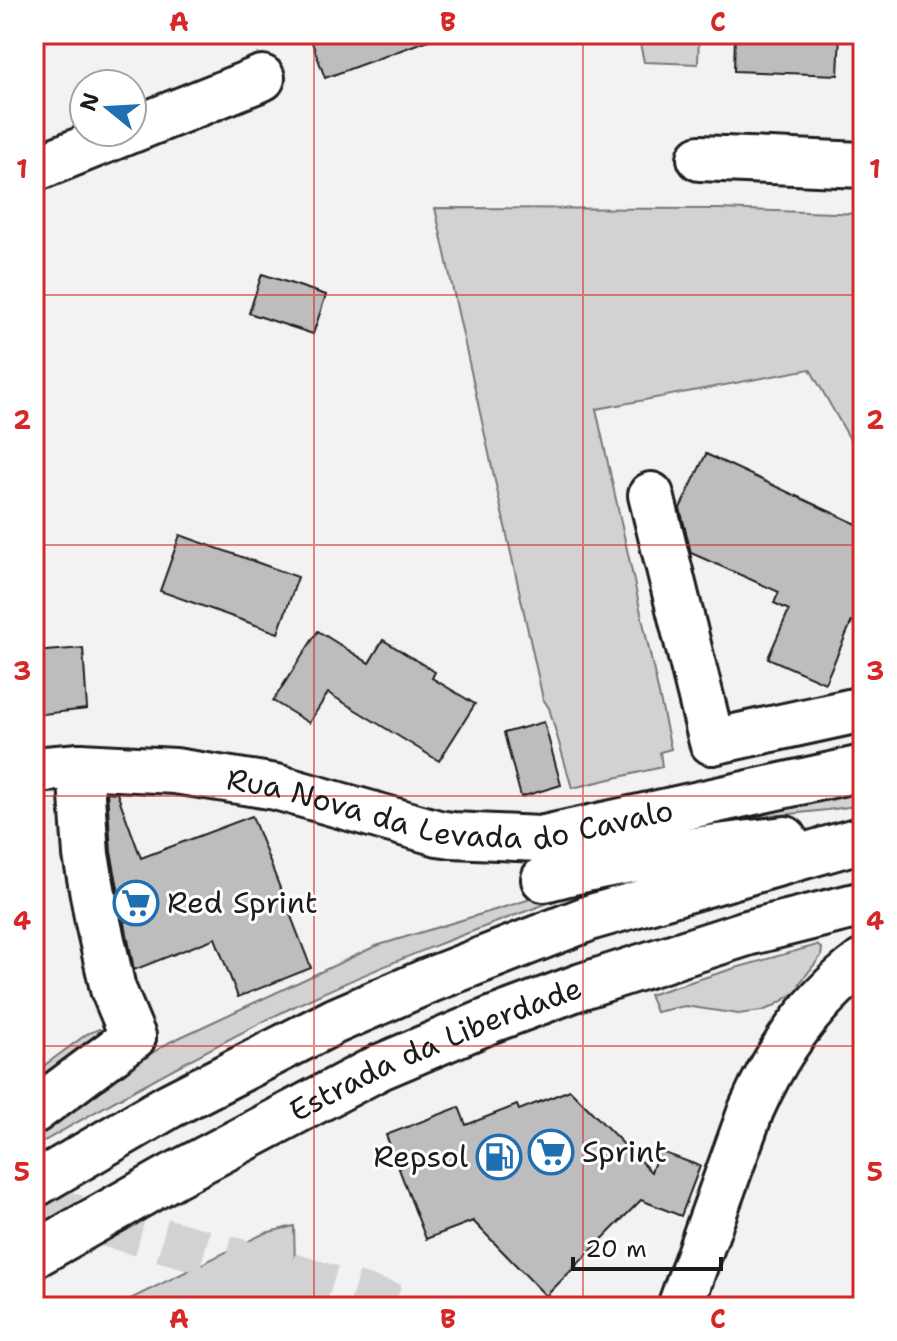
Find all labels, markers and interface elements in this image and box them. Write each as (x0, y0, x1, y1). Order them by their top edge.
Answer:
text: A (169, 4, 189, 39)
text: B (440, 4, 456, 39)
text: C (710, 4, 726, 39)
north arrow (68, 68, 148, 148)
text: N (73, 89, 106, 115)
text: 1 (16, 151, 28, 186)
text: 1 (869, 151, 881, 186)
text: 2 (13, 402, 31, 437)
text: 2 (866, 402, 884, 437)
text: 3 (13, 653, 31, 688)
text: 3 (866, 653, 884, 688)
street label: Rua Nova da Levada do Cavalo (224, 758, 677, 860)
supermarket icon: Red Sprint (112, 879, 160, 927)
place label: Red Sprint (167, 882, 318, 923)
text: 4 (13, 903, 31, 938)
text: 4 (866, 903, 884, 938)
street label: Estrada da Liberdade (282, 967, 587, 1131)
supermarket icon: Sprint (527, 1128, 575, 1176)
place label: Sprint (582, 1131, 667, 1172)
fuel station icon: Repsol (475, 1133, 523, 1181)
place label: Repsol (373, 1136, 468, 1177)
text: 5 (14, 1154, 30, 1189)
text: 5 (867, 1154, 883, 1189)
scale bar (573, 1221, 721, 1271)
text: 20 m (585, 1233, 647, 1265)
text: A (169, 1301, 189, 1336)
text: B (440, 1301, 456, 1336)
text: C (710, 1301, 726, 1336)

